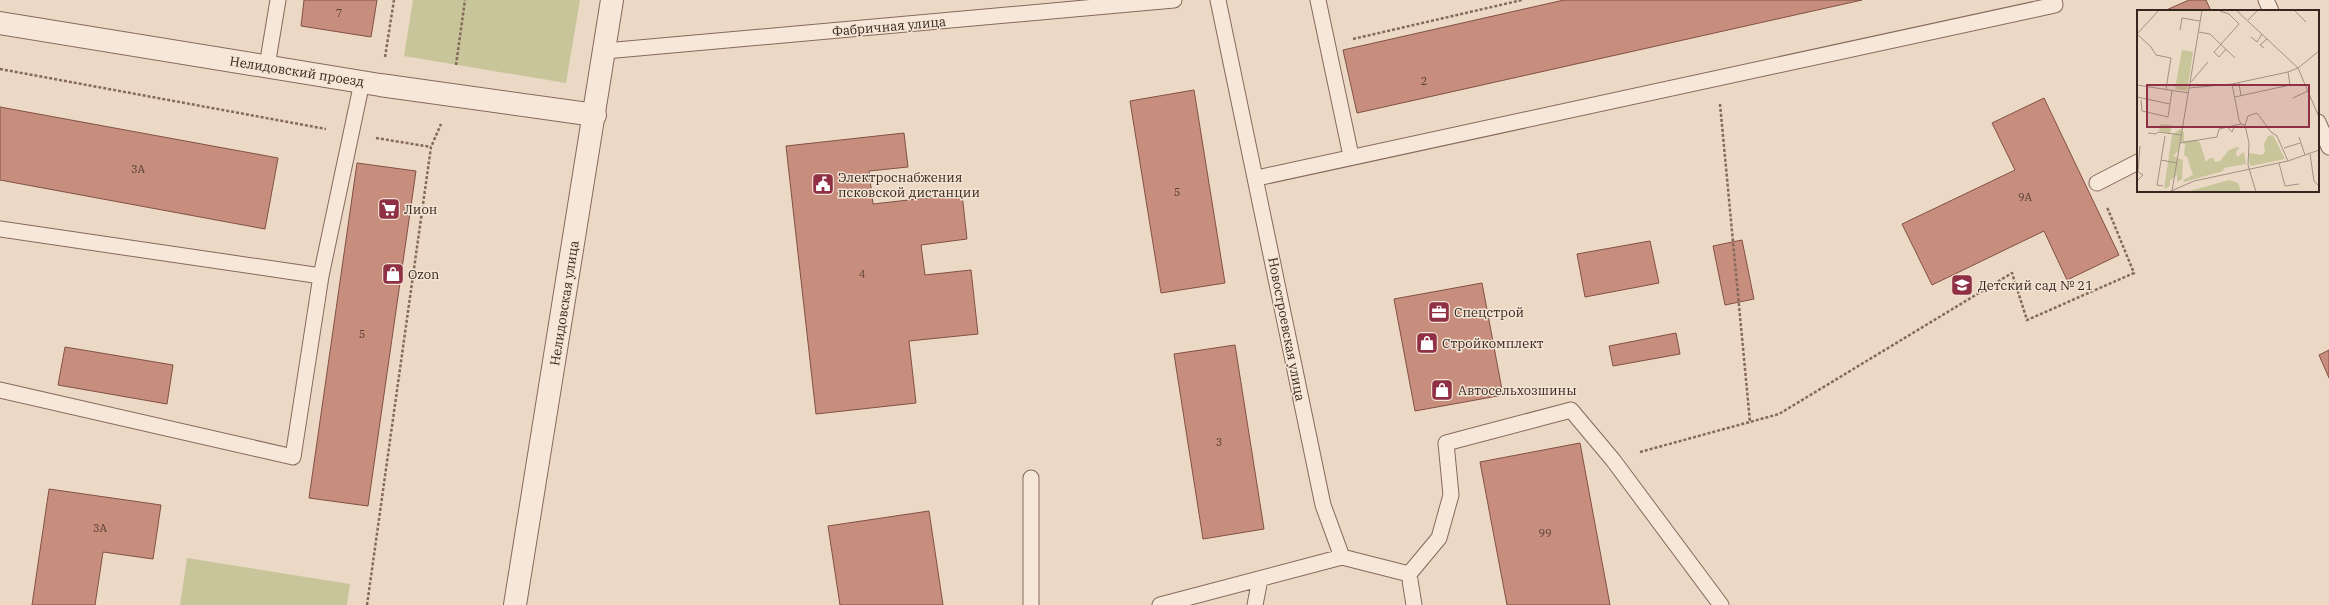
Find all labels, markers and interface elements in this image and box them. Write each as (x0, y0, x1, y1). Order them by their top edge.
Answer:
house number: 7 (336, 6, 342, 20)
inset map (2137, 10, 2319, 192)
street label: Фабричная улица (831, 13, 947, 40)
street label: Нелидовский проезд (228, 52, 365, 91)
house number: 2 (1421, 74, 1427, 88)
house number: 3А (131, 162, 146, 176)
place label: Электроснабжения псковской дистанции (838, 169, 980, 201)
public building icon: Электроснабжения псковской дистанции (810, 171, 836, 197)
house number: 5 (1174, 185, 1180, 199)
house number: 9А (2018, 190, 2033, 204)
supermarket icon: Лион (376, 196, 402, 222)
place label: Лион (404, 201, 437, 218)
street label: Нелидовская улица (546, 239, 583, 367)
street label: Новостроевская улица (1264, 256, 1309, 402)
shop icon: Ozon (380, 261, 406, 287)
place label: Ozon (408, 266, 439, 283)
house number: 4 (859, 267, 866, 281)
school or university icon: Детский сад № 21 (1949, 272, 1975, 298)
place label: Детский сад № 21 (1978, 277, 2093, 294)
office icon: Спецстрой (1426, 299, 1452, 325)
place label: Спецстрой (1454, 304, 1524, 321)
house number: 5 (359, 327, 365, 341)
shop icon: Стройкомплект (1414, 330, 1440, 356)
place label: Стройкомплект (1442, 335, 1544, 352)
shop icon: Автосельхозшины (1429, 377, 1455, 403)
place label: Автосельхозшины (1458, 382, 1577, 399)
house number: 3 (1216, 435, 1222, 449)
house number: 3А (93, 521, 108, 535)
house number: 99 (1538, 526, 1552, 540)

